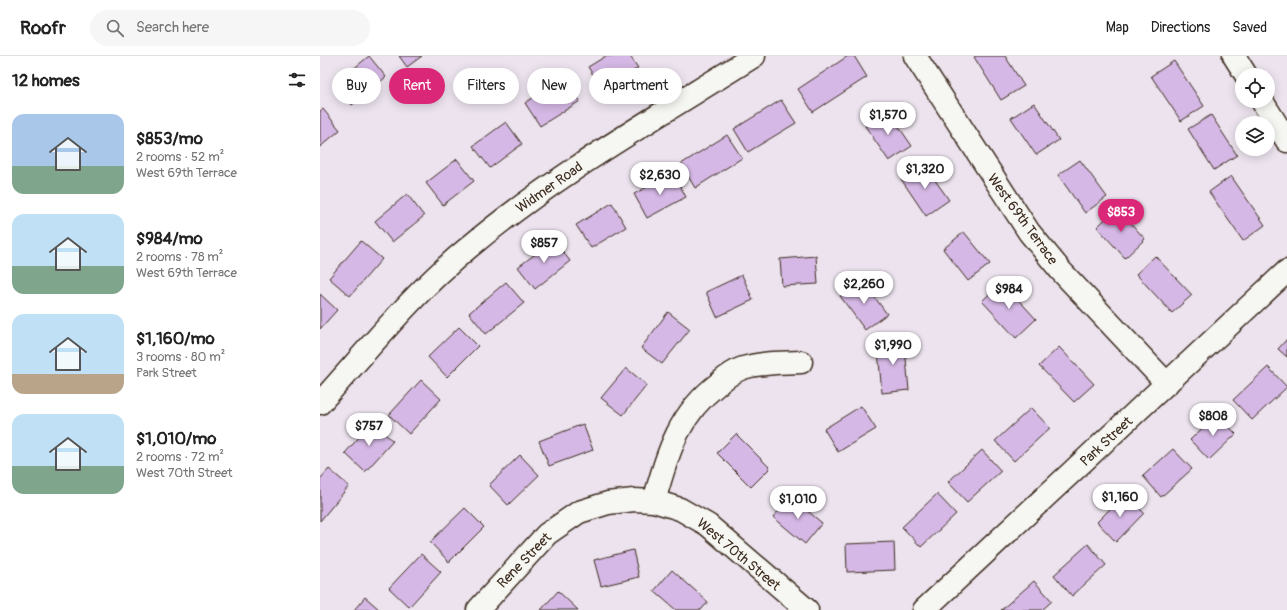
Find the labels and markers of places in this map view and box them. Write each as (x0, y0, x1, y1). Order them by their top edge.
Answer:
pin: $1,570 (855, 102, 921, 136)
pin: $1,320 (892, 156, 958, 190)
pin: $2,630 (627, 162, 693, 196)
pin: $853 (1097, 199, 1145, 233)
pin: $857 (520, 230, 568, 264)
pin: $2,260 (831, 271, 897, 305)
pin: $984 (985, 276, 1033, 310)
pin: $1,990 (860, 332, 926, 366)
pin: $808 (1189, 403, 1237, 437)
pin: $757 (345, 413, 393, 447)
pin: $1,160 (1087, 484, 1153, 518)
pin: $1,010 (765, 486, 831, 520)

